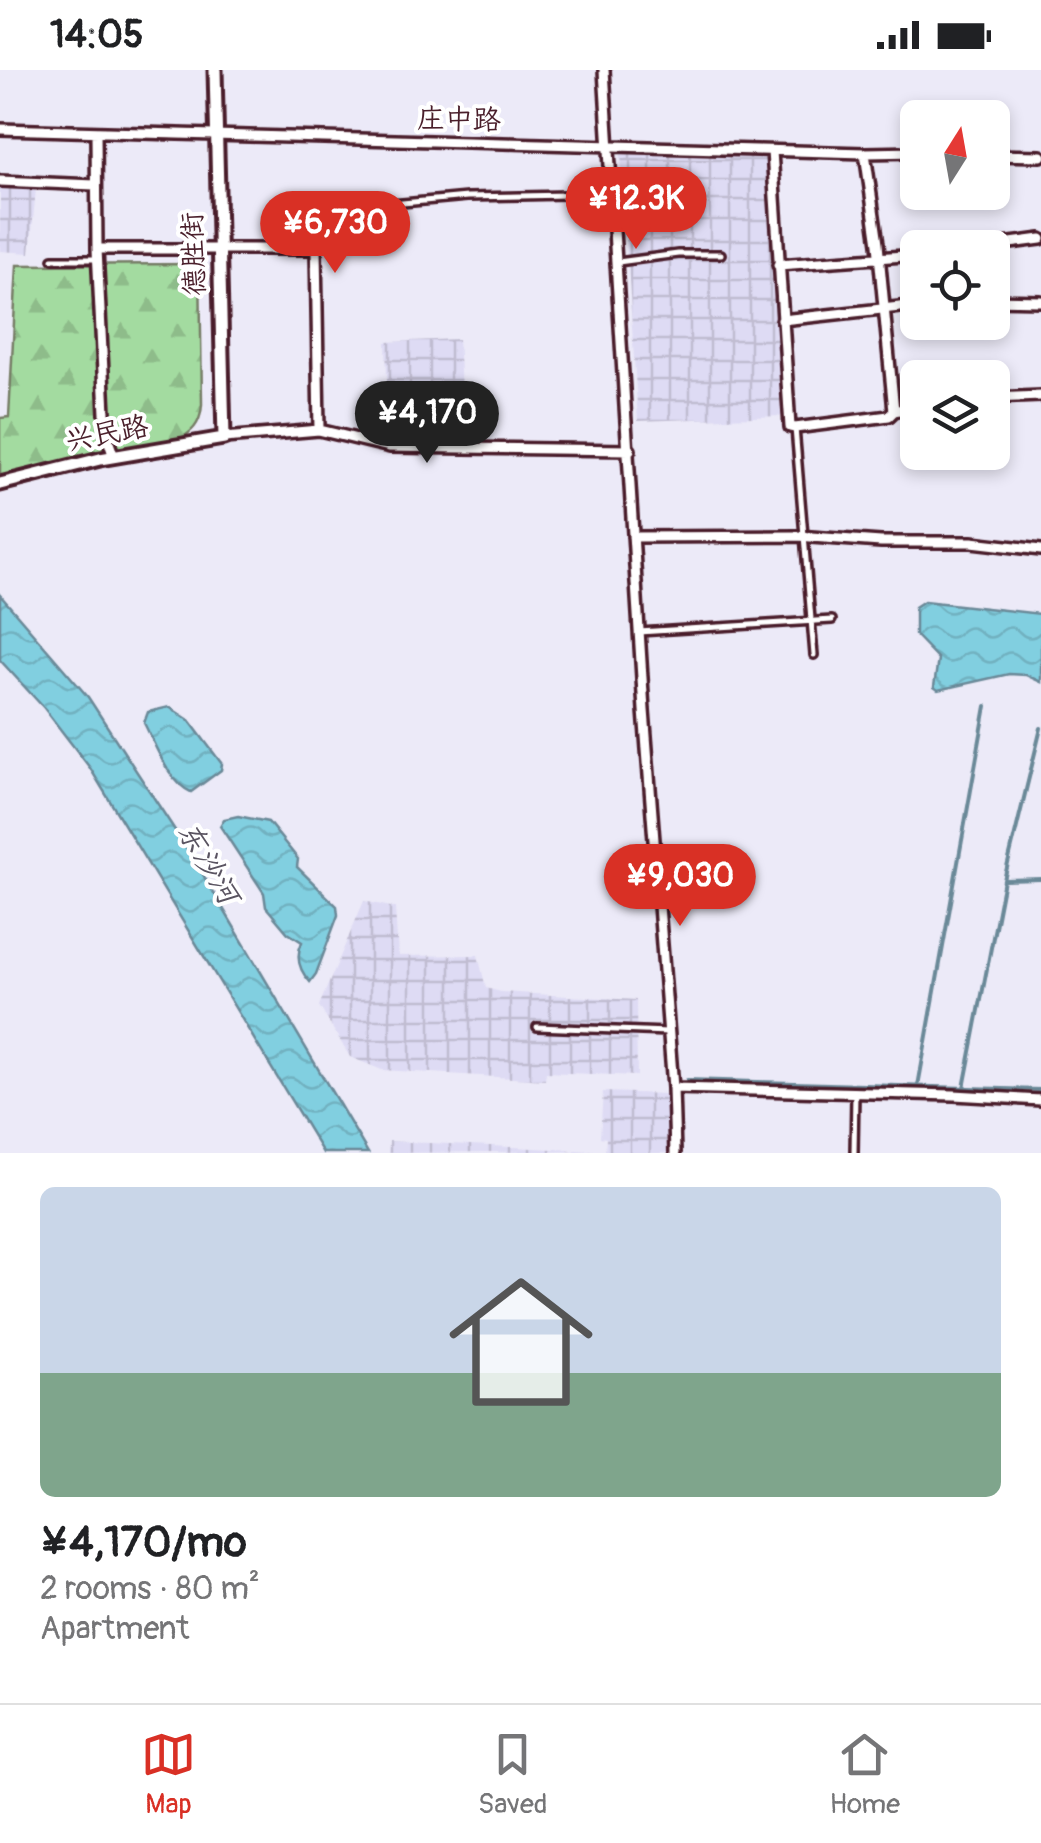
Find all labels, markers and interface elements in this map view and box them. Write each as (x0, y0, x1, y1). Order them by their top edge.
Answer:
text: 14:05 (50, 11, 144, 59)
north arrow (900, 100, 1010, 210)
map controls (900, 100, 1010, 470)
street label: 庄中路 (417, 102, 501, 138)
pin: ¥12.3K (555, 167, 717, 252)
text: ¥12.3K (588, 179, 684, 219)
pin: ¥6,730 (254, 191, 416, 276)
text: ¥6,730 (282, 203, 388, 243)
street label: 德胜街 (175, 211, 213, 297)
button: locate (900, 230, 1010, 340)
button: layers (900, 360, 1010, 470)
pin: ¥4,170 (346, 381, 508, 466)
text: ¥4,170 (377, 393, 477, 433)
street label: 兴民路 (62, 409, 152, 459)
water label: 东沙河 (169, 815, 250, 915)
pin: ¥9,030 (599, 844, 761, 929)
text: ¥9,030 (626, 856, 734, 896)
icon: home (431, 1252, 611, 1432)
text: ¥4,170/mo (40, 1517, 246, 1569)
text: 2 rooms · 80 m² (40, 1569, 260, 1609)
text: Apartment (40, 1609, 189, 1649)
tab: Map (141, 1727, 196, 1822)
tab: Saved (478, 1727, 547, 1822)
tab: Home (829, 1727, 900, 1822)

